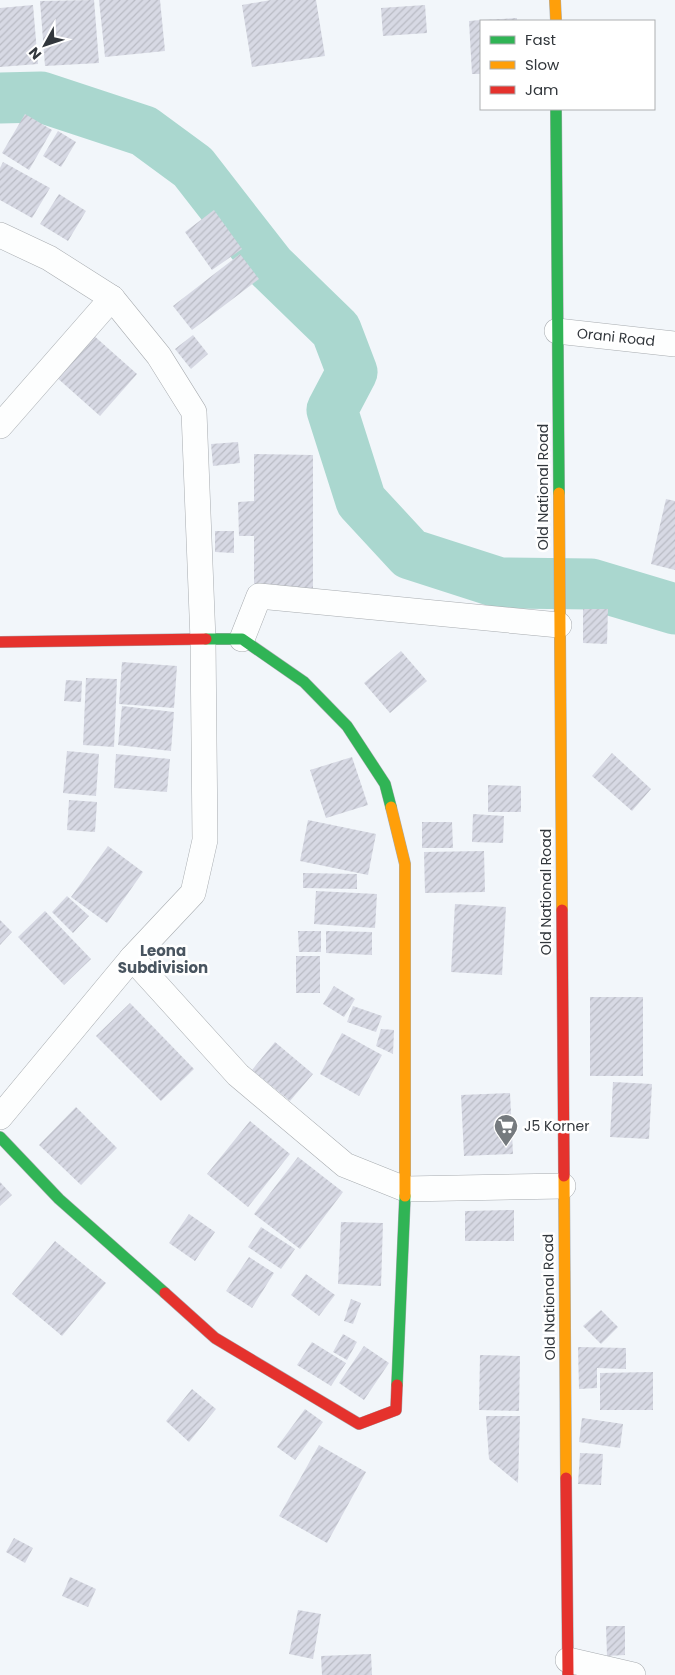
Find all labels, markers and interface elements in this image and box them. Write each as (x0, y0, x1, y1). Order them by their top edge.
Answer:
north arrow (20, 20, 70, 70)
legend (480, 20, 655, 110)
text: Fast (525, 29, 556, 50)
text: N (24, 43, 46, 64)
text: Slow (525, 54, 560, 75)
text: Jam (525, 79, 559, 100)
street label: Orani Road (576, 323, 656, 351)
street label: Old National Road (533, 424, 553, 550)
street label: Old National Road (536, 829, 556, 955)
district label: Leona Subdivision (118, 940, 208, 978)
supermarket icon: J5 Korner (493, 1113, 519, 1147)
place label: J5 Korner (524, 1116, 589, 1136)
street label: Old National Road (538, 1234, 560, 1360)

